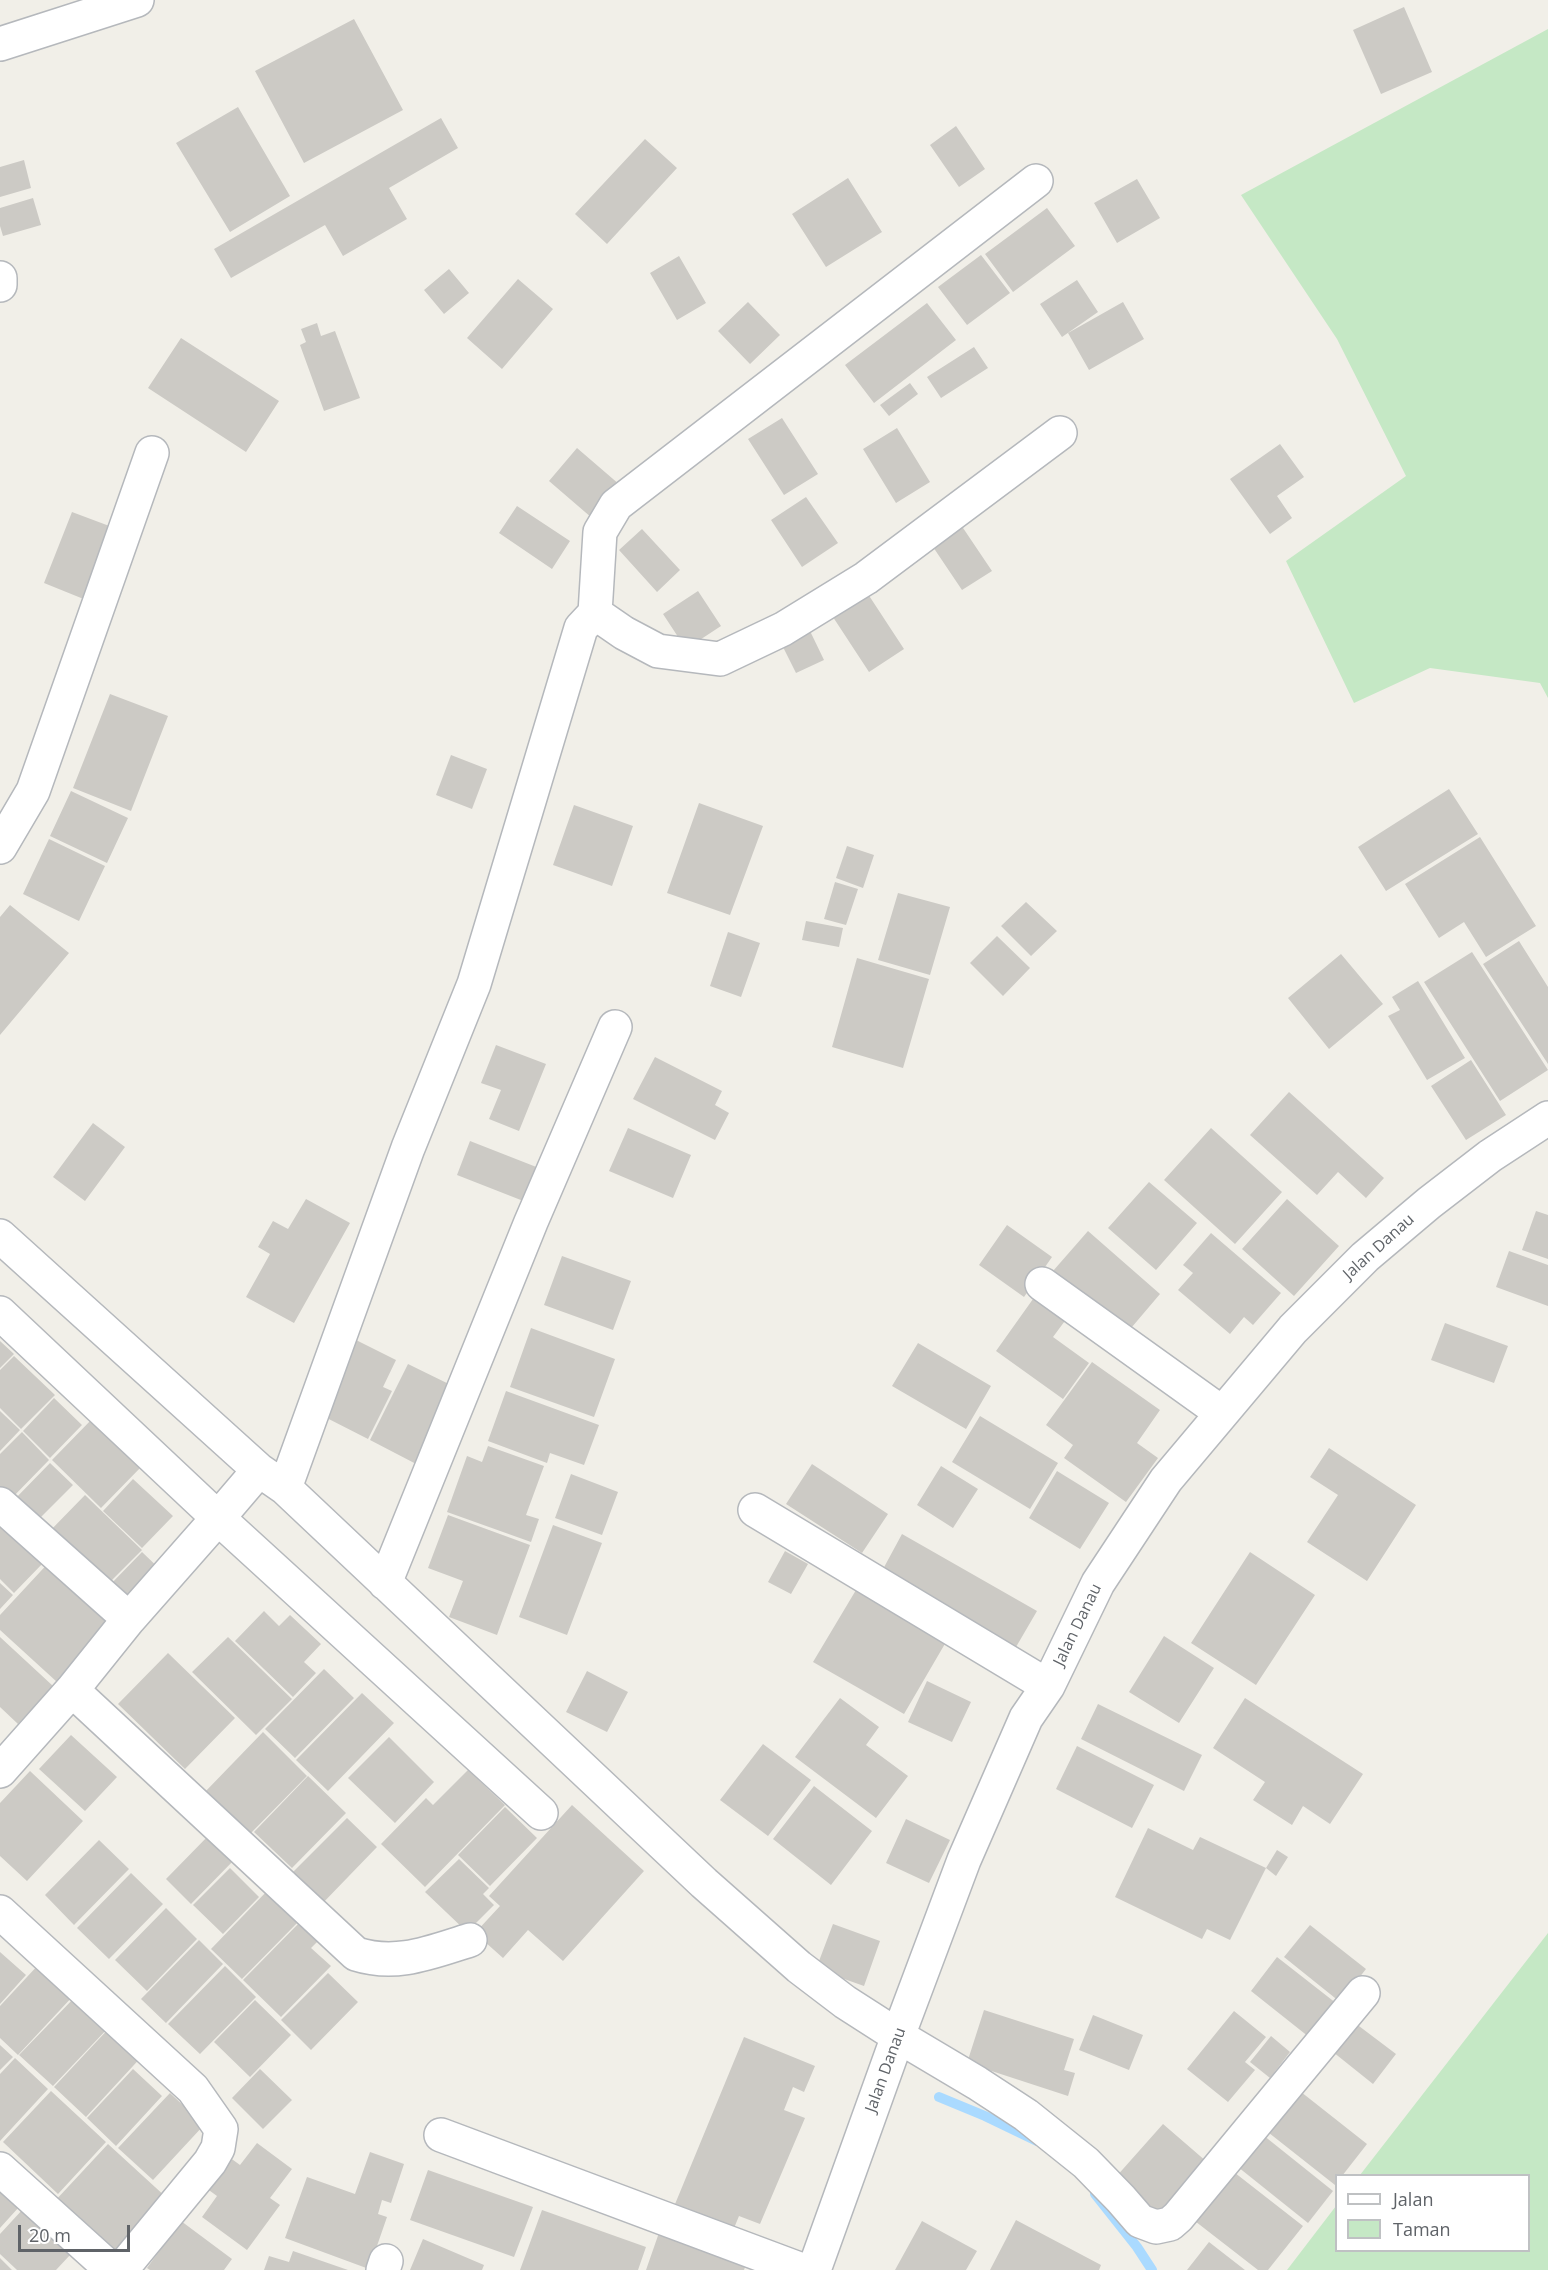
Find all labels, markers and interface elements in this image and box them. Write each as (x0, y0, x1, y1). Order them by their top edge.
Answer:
street label: Jalan Danau (1339, 1210, 1419, 1284)
street label: Jalan Danau (1050, 1581, 1106, 1669)
street label: Jalan Danau (862, 2025, 910, 2115)
legend (1335, 2174, 1530, 2252)
text: Jalan (1393, 2187, 1433, 2211)
scale bar (21, 2213, 134, 2251)
text: Taman (1393, 2217, 1451, 2241)
text: 20 m (29, 2223, 71, 2247)

